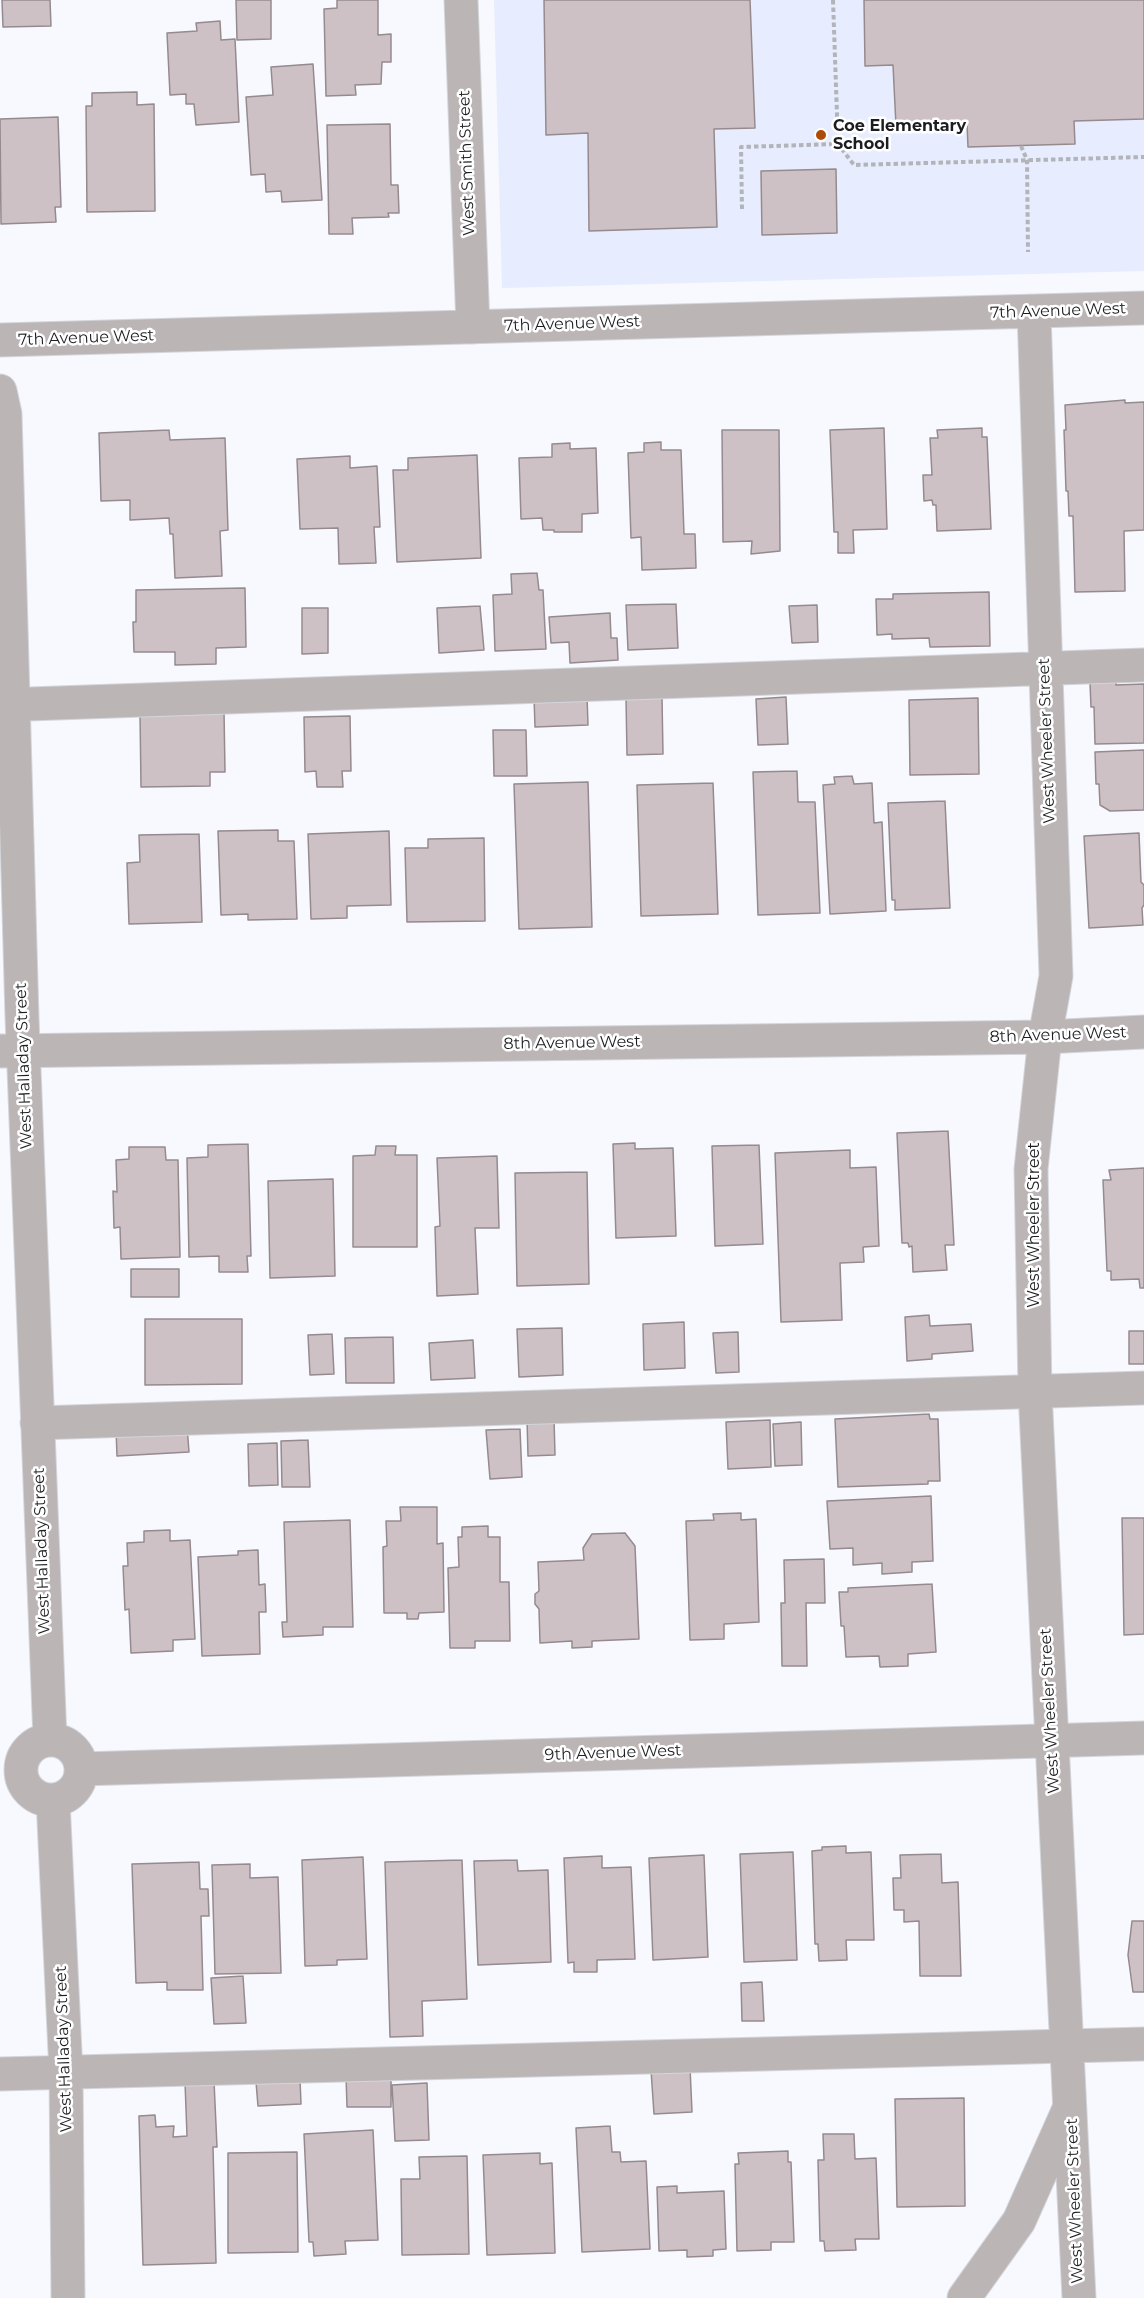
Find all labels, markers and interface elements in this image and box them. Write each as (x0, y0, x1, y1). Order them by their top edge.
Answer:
street label: West Smith Street (455, 90, 479, 236)
place label: Coe Elementary School (833, 116, 966, 154)
marker: Coe Elementary School (814, 128, 828, 142)
street label: 7th Avenue West (990, 299, 1126, 323)
street label: 7th Avenue West (504, 312, 640, 336)
street label: 7th Avenue West (18, 326, 154, 350)
street label: West Wheeler Street (1035, 658, 1059, 824)
street label: West Halladay Street (11, 982, 37, 1150)
street label: 8th Avenue West (989, 1023, 1127, 1047)
street label: 8th Avenue West (503, 1032, 641, 1054)
street label: West Wheeler Street (1024, 1142, 1044, 1308)
street label: West Halladay Street (29, 1467, 55, 1635)
street label: West Wheeler Street (1036, 1628, 1064, 1794)
street label: 9th Avenue West (544, 1741, 682, 1765)
street label: West Halladay Street (51, 1965, 77, 2133)
street label: West Wheeler Street (1063, 2118, 1087, 2284)

